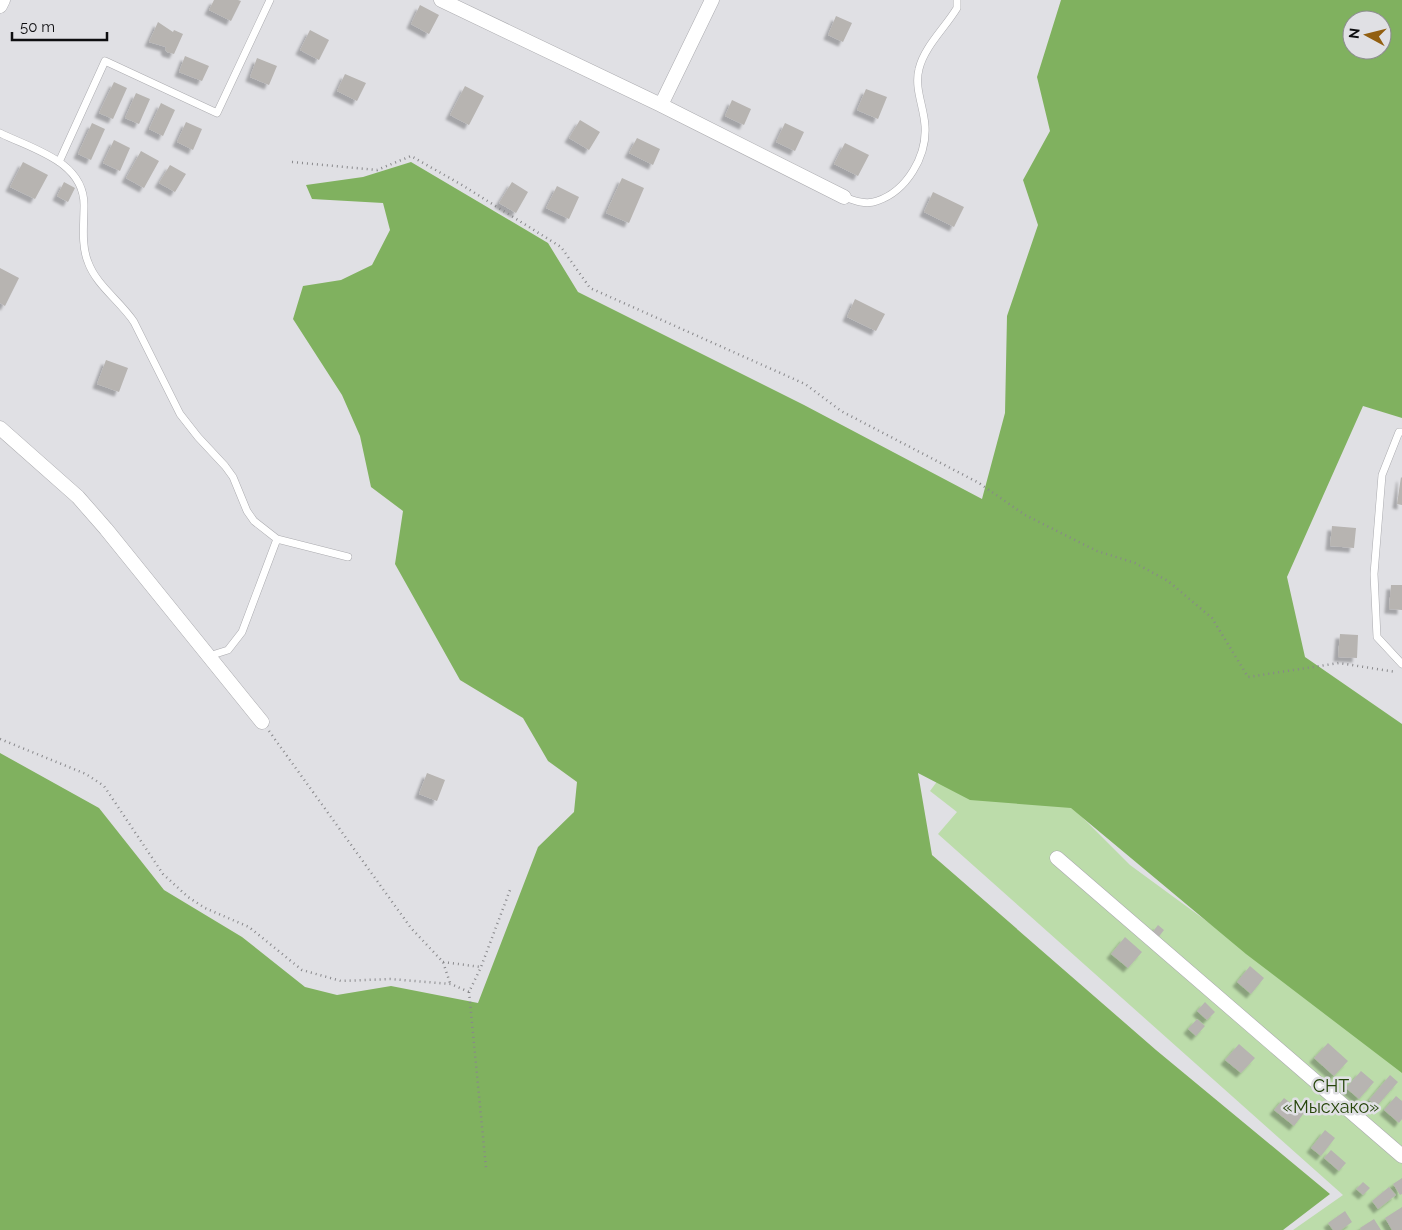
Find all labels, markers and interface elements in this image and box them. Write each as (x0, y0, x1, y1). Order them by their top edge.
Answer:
scale bar (12, 10, 108, 42)
north arrow (1342, 10, 1392, 60)
text: 50 m (20, 18, 55, 36)
text: N (1346, 27, 1363, 40)
park label: СНТ «Мысхако» (1283, 1075, 1379, 1117)

